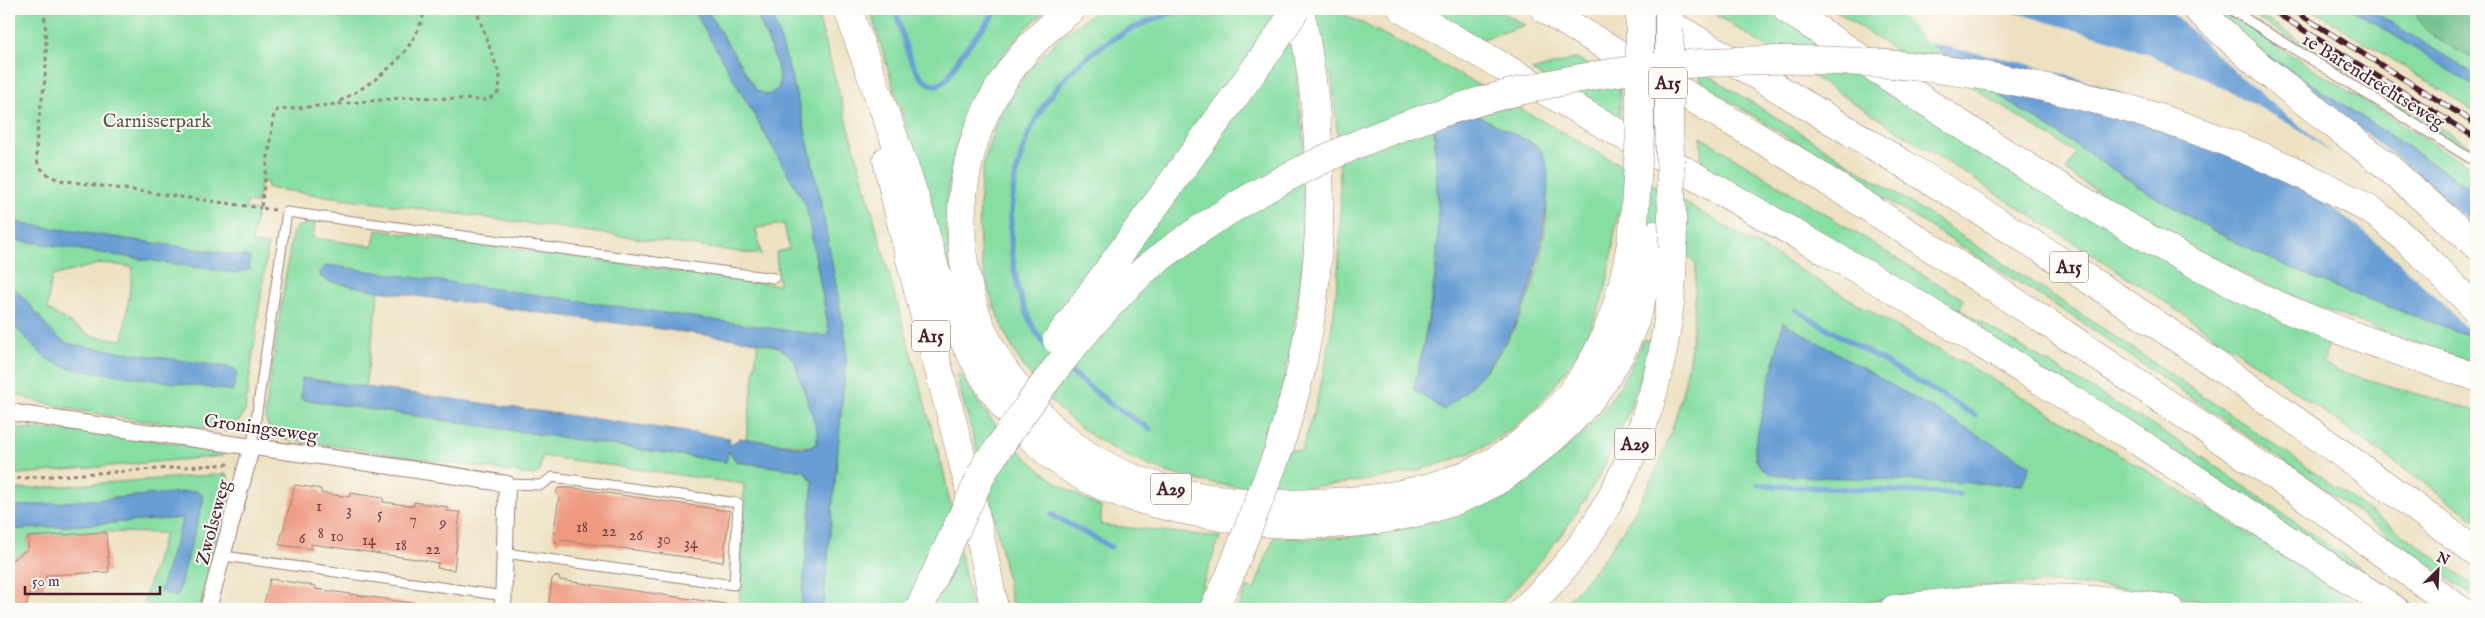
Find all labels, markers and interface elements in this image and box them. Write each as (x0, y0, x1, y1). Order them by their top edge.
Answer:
street label: 1e Barendrechtseweg (2297, 28, 2449, 136)
road number: A15 (1649, 68, 1687, 99)
park label: Carnisserpark (103, 110, 212, 134)
road number: A15 (2050, 252, 2088, 282)
road number: A15 (912, 321, 950, 352)
street label: Groningseweg (202, 409, 320, 449)
road number: A29 (1615, 428, 1655, 459)
road number: A29 (1151, 474, 1191, 504)
street label: Zwolseweg (191, 476, 237, 568)
house number: 1 (316, 497, 322, 517)
house number: 3 (346, 501, 352, 521)
house number: 5 (377, 505, 383, 525)
house number: 7 (409, 510, 417, 530)
house number: 9 (439, 514, 447, 534)
house number: 18 (576, 518, 588, 538)
house number: 22 (601, 522, 617, 542)
house number: 8 (318, 524, 324, 544)
house number: 26 (629, 526, 643, 546)
house number: 10 (330, 527, 344, 547)
house number: 6 (299, 529, 306, 549)
house number: 30 (657, 530, 671, 550)
house number: 14 (362, 531, 376, 551)
house number: 34 (684, 534, 698, 554)
house number: 18 (395, 536, 407, 556)
house number: 22 (425, 540, 441, 560)
north arrow (2412, 546, 2462, 596)
text: N (2433, 548, 2452, 570)
scale bar (25, 563, 160, 595)
text: 50 m (32, 572, 60, 591)

